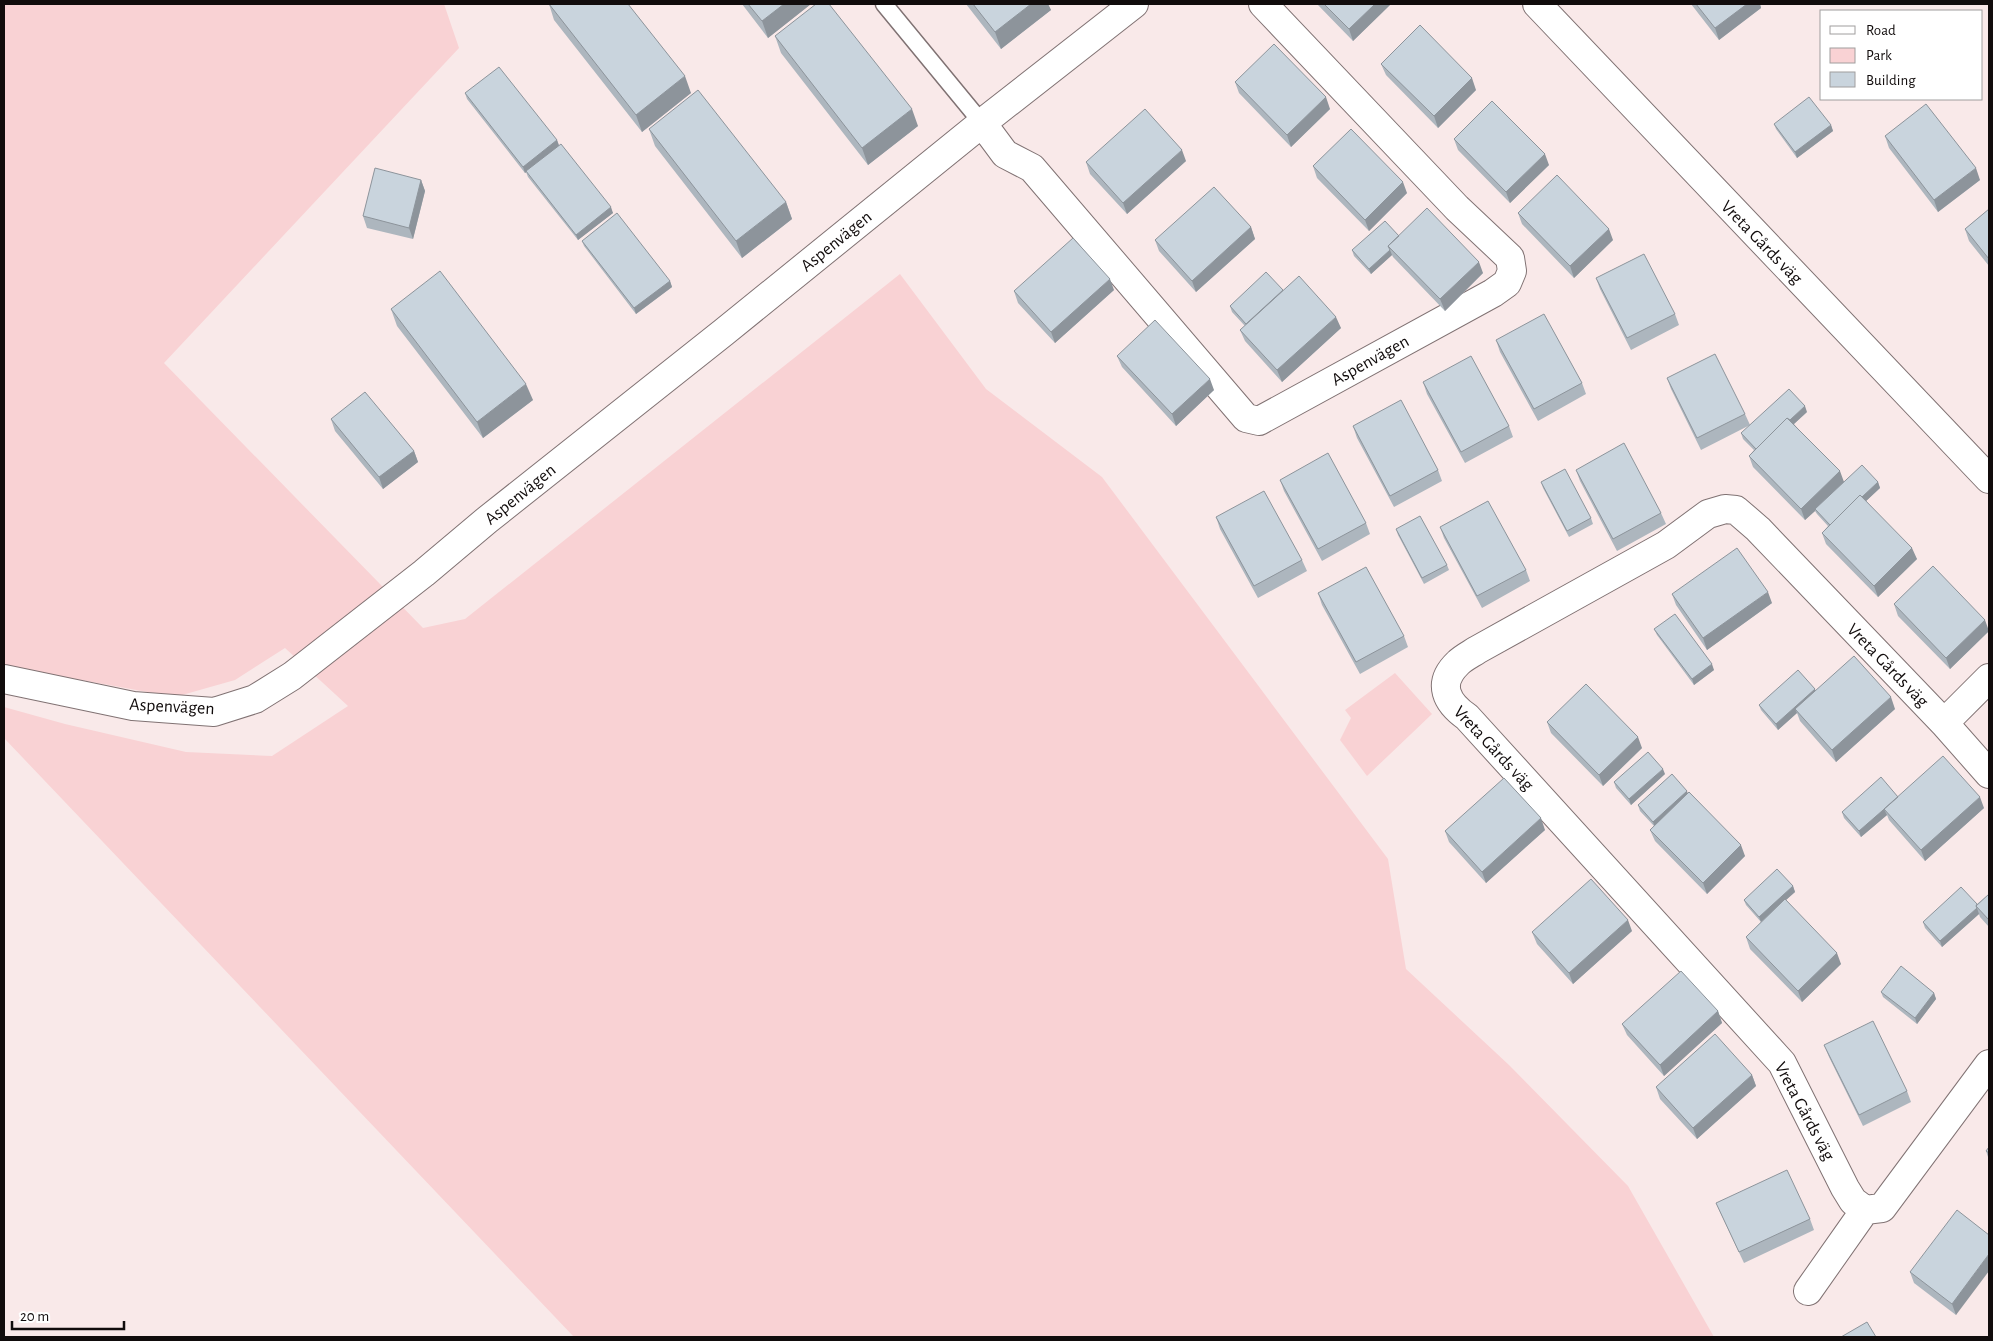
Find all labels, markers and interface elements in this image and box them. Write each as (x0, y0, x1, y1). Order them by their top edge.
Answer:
legend (1820, 10, 1983, 100)
text: Road (1866, 23, 1896, 38)
text: Park (1866, 48, 1892, 63)
text: Building (1866, 73, 1916, 88)
street label: Vreta Gårds väg (1717, 197, 1806, 288)
street label: Aspenvägen (798, 208, 876, 276)
street label: Aspenvägen (1329, 332, 1412, 389)
street label: Aspenvägen (482, 461, 560, 529)
street label: Vreta Gårds väg (1843, 620, 1932, 711)
street label: Aspenvägen (129, 696, 215, 718)
street label: Vreta Gårds väg (1450, 703, 1537, 795)
street label: Vreta Gårds väg (1771, 1059, 1838, 1164)
scale bar (12, 1298, 125, 1330)
text: 20 m (20, 1309, 49, 1324)

